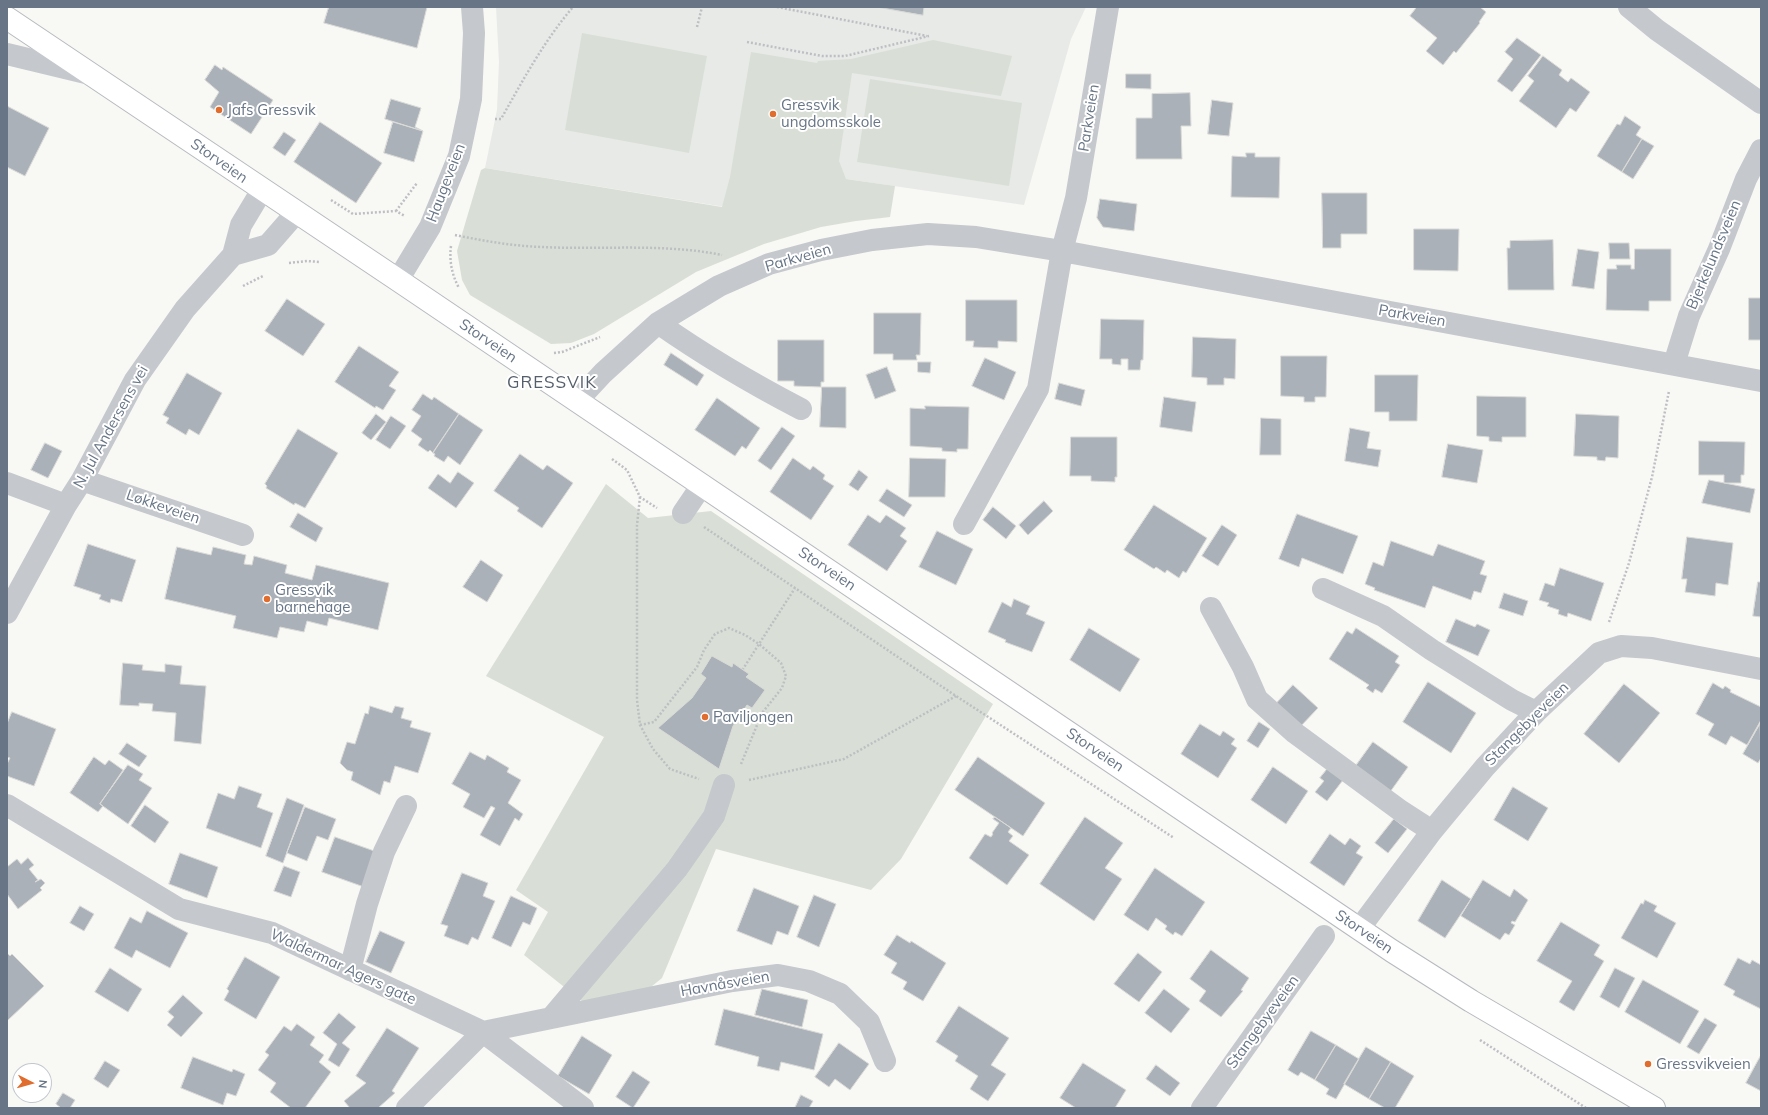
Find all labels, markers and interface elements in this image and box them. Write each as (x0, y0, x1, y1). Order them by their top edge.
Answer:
street label: Parkveien (1075, 83, 1103, 153)
place label: Gressvik ungdomsskole (781, 96, 881, 131)
place label: Jafs Gressvik (227, 101, 316, 119)
marker: Jafs Gressvik (214, 105, 224, 115)
marker: Gressvik ungdomsskole (768, 109, 778, 119)
street label: Storveien (187, 135, 251, 187)
street label: Haugeveien (423, 141, 469, 225)
street label: Bjerkelundsveien (1683, 198, 1745, 312)
street label: Parkveien (763, 240, 833, 276)
street label: Parkveien (1377, 301, 1447, 331)
street label: Storveien (456, 315, 520, 367)
street label: N. Jul Andersens vei (70, 363, 152, 491)
district label: GRESSVIK (507, 373, 597, 393)
street label: Løkkeveien (124, 486, 202, 528)
street label: Storveien (795, 543, 859, 595)
place label: Gressvik barnehage (275, 581, 350, 616)
marker: Gressvik barnehage (262, 594, 272, 604)
street label: Stangebyeveien (1481, 678, 1573, 770)
place label: Paviljongen (713, 708, 793, 726)
marker: Paviljongen (700, 712, 710, 722)
street label: Storveien (1063, 724, 1127, 776)
street label: Storveien (1332, 906, 1396, 958)
street label: Waldermar Agers gate (267, 925, 419, 1009)
street label: Havnåsveien (679, 967, 771, 1001)
street label: Stangebyeveien (1223, 972, 1303, 1072)
place label: Gressvikveien (1656, 1055, 1751, 1073)
marker: Gressvikveien (1643, 1059, 1653, 1069)
north arrow (12, 1063, 52, 1103)
text: N (36, 1079, 50, 1089)

